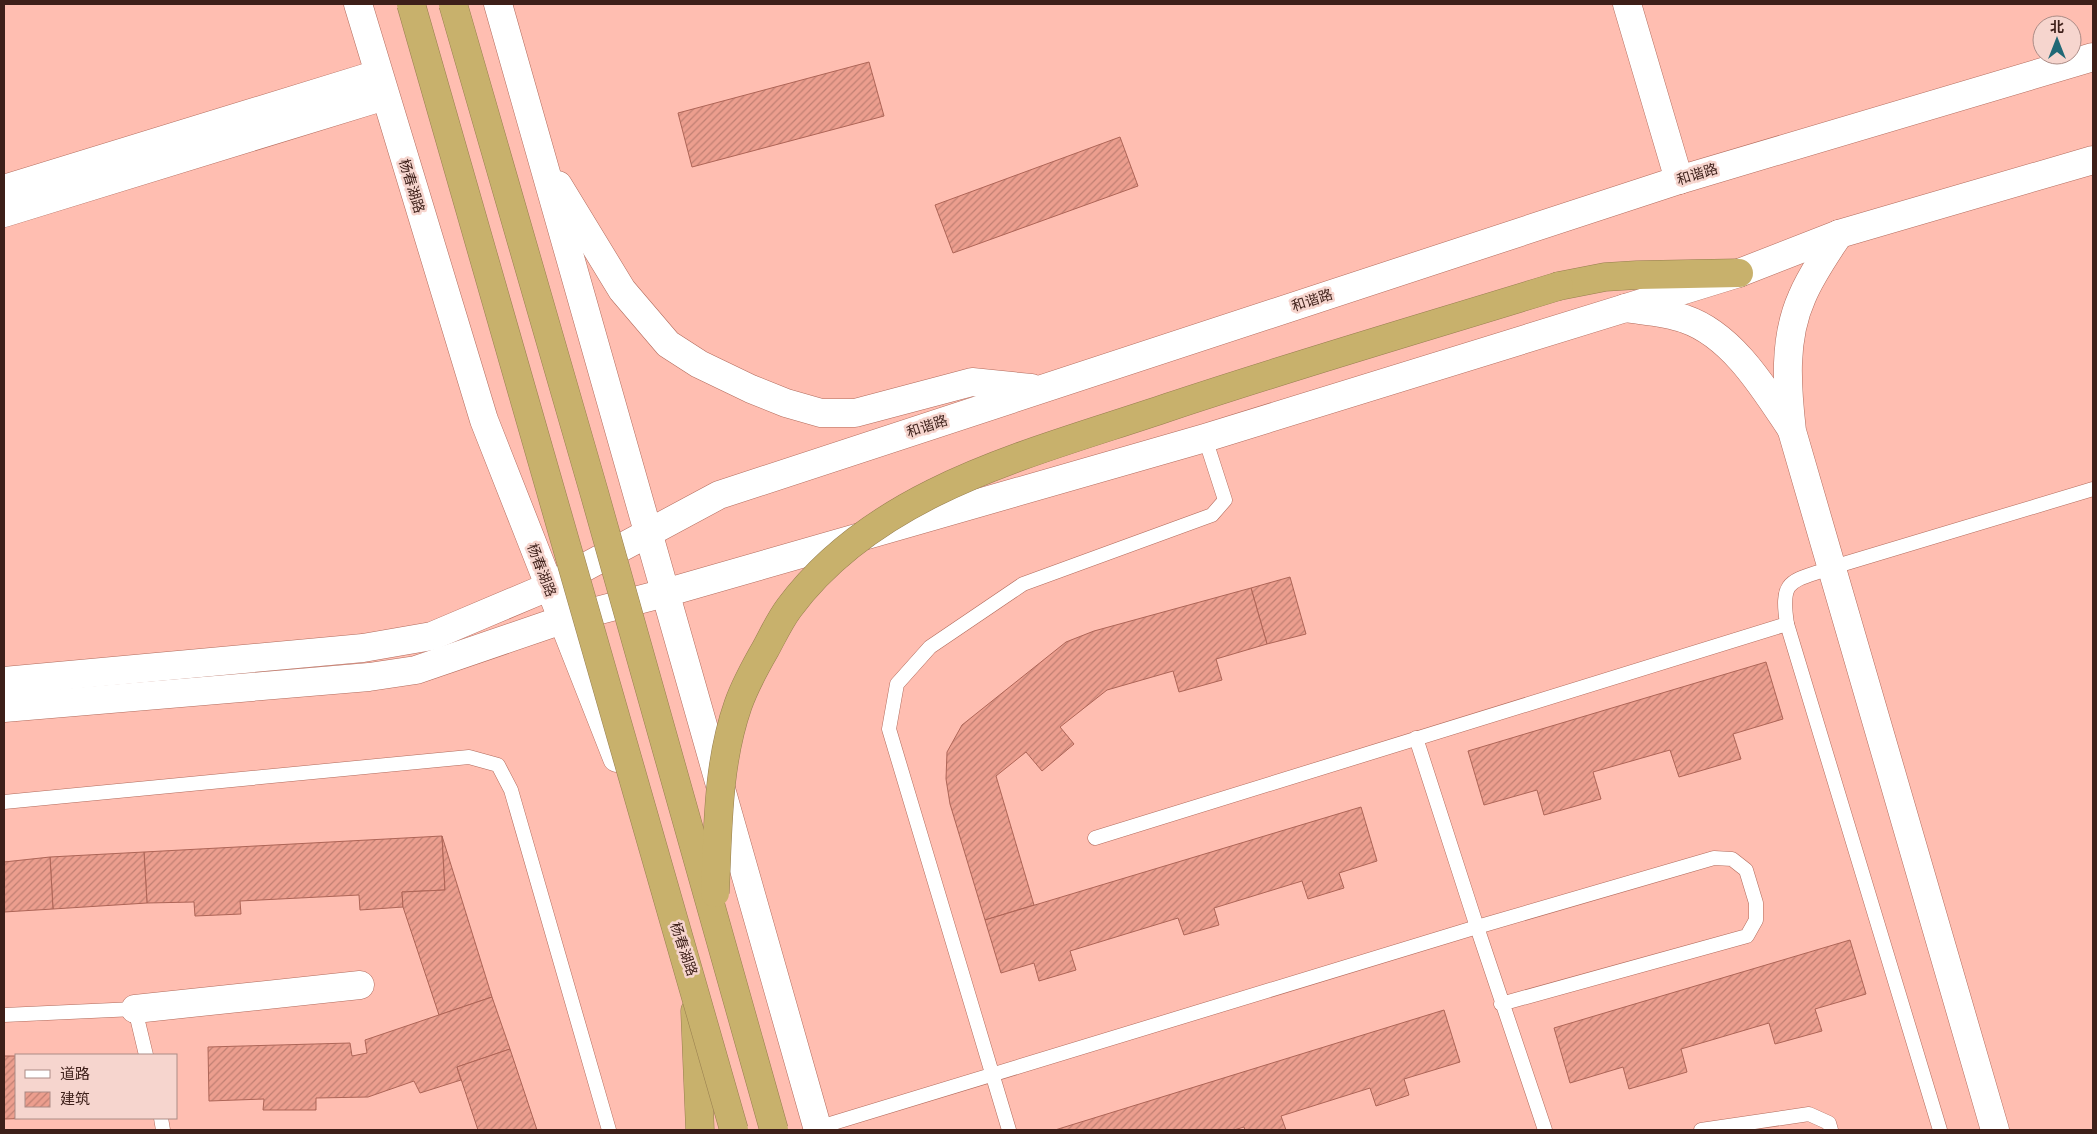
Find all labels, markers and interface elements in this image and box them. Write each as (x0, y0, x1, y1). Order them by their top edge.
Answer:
north arrow (2032, 15, 2082, 65)
text: 北 (2050, 18, 2064, 36)
street label: 杨春湖路 (395, 157, 429, 215)
street label: 和谐路 (1674, 159, 1720, 189)
street label: 和谐路 (1289, 285, 1335, 315)
street label: 和谐路 (904, 411, 950, 441)
street label: 杨春湖路 (524, 541, 560, 599)
street label: 杨春湖路 (666, 920, 702, 978)
legend (15, 1054, 178, 1119)
text: 道路 (60, 1064, 90, 1083)
text: 建筑 (60, 1089, 90, 1108)

